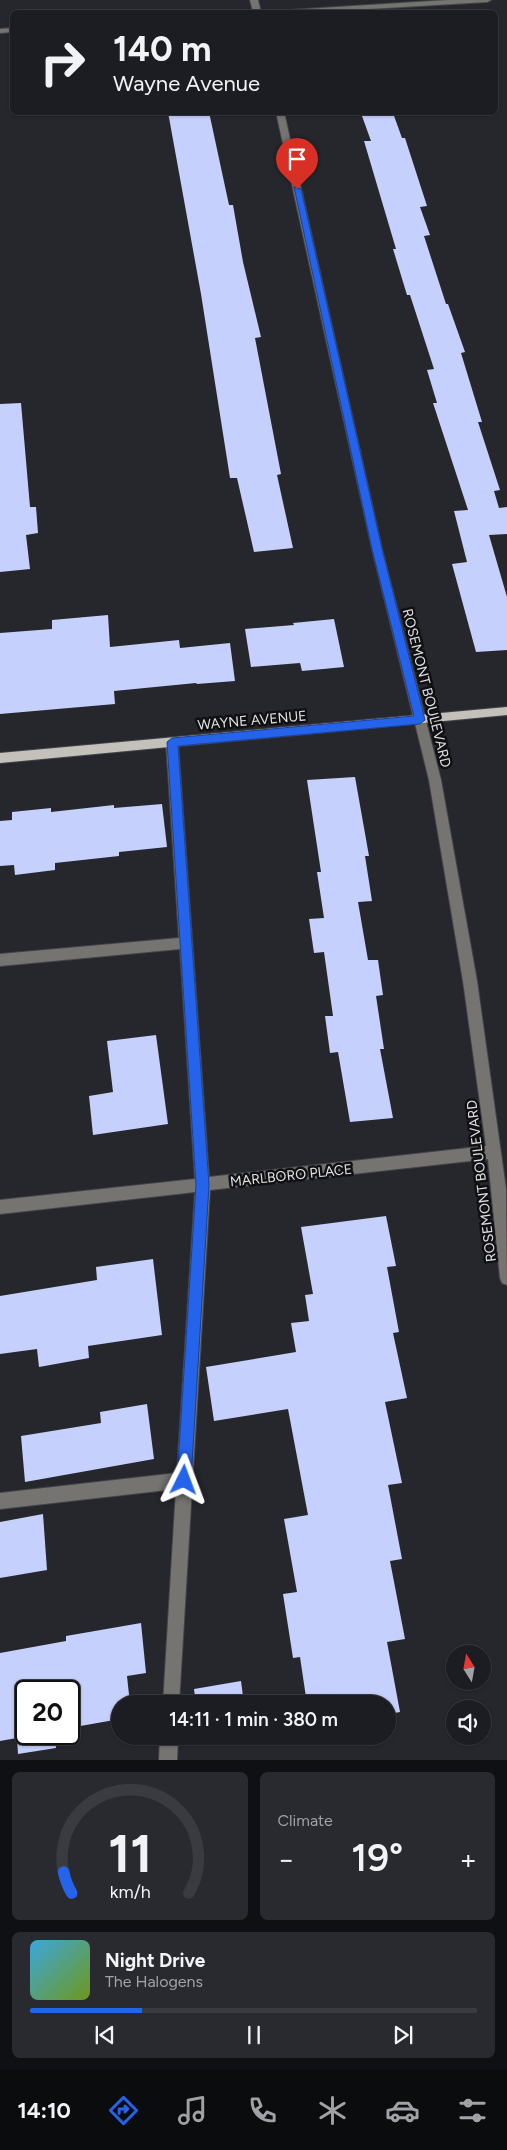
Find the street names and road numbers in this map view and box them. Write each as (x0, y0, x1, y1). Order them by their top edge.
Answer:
street label: ROSEMONT BOULEVARD (399, 607, 454, 769)
street label: WAYNE AVENUE (197, 707, 307, 734)
street label: ROSEMONT BOULEVARD (463, 1099, 500, 1263)
street label: MARLBORO PLACE (229, 1161, 353, 1190)

